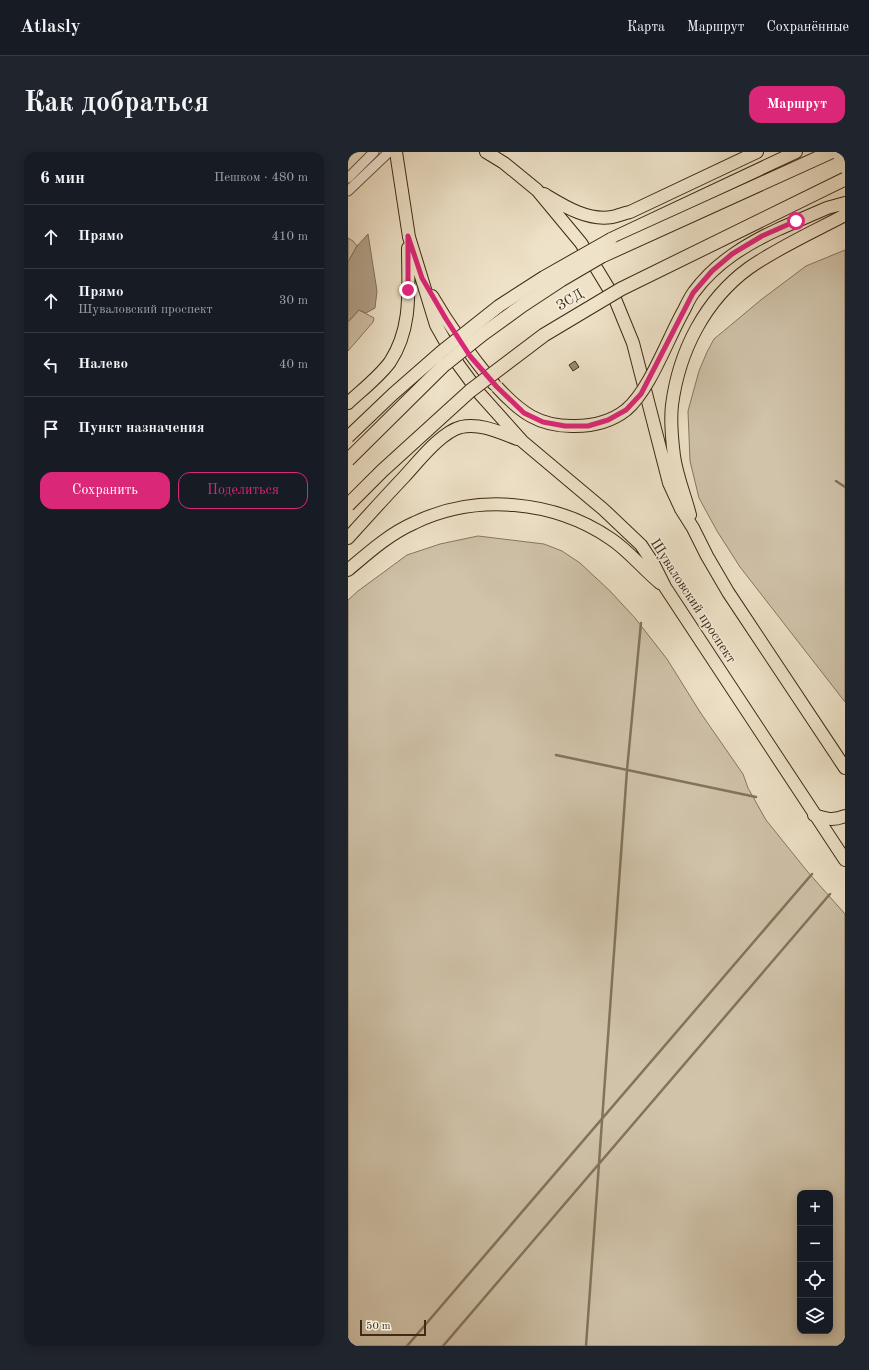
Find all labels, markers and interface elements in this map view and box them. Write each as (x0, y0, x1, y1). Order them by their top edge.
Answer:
text: Atlasly (20, 18, 81, 37)
text: Карта (627, 20, 665, 34)
text: Маршрут (687, 20, 744, 34)
text: Сохранённые (766, 20, 849, 34)
button: Маршрут (749, 86, 845, 123)
text: Как добраться (24, 90, 209, 118)
text: 6 мин (40, 170, 85, 187)
text: Пешком · 480 m (214, 171, 308, 184)
route start (787, 212, 805, 230)
icon: ahead (40, 226, 62, 248)
text: Прямо (78, 229, 124, 244)
text: 410 m (271, 230, 308, 243)
route end (399, 281, 417, 299)
text: Прямо (78, 285, 124, 300)
street label: ЗСД (554, 287, 586, 313)
icon: ahead (40, 290, 62, 312)
text: 30 m (279, 294, 308, 307)
text: Шуваловский проспект (78, 303, 213, 316)
icon: left (40, 354, 62, 376)
text: Налево (78, 357, 128, 372)
text: 40 m (279, 358, 308, 371)
icon: arrive (40, 418, 62, 440)
text: Пункт назначения (78, 421, 205, 436)
button: Сохранить (40, 472, 170, 509)
button: Поделиться (178, 472, 308, 509)
street label: Шуваловский проспект (648, 536, 739, 666)
map controls (797, 1190, 833, 1334)
button: + (797, 1190, 833, 1226)
button: − (797, 1226, 833, 1262)
button: locate (797, 1262, 833, 1298)
button: layers (797, 1298, 833, 1334)
scale bar (360, 1318, 426, 1337)
text: 50 m (366, 1321, 391, 1332)

